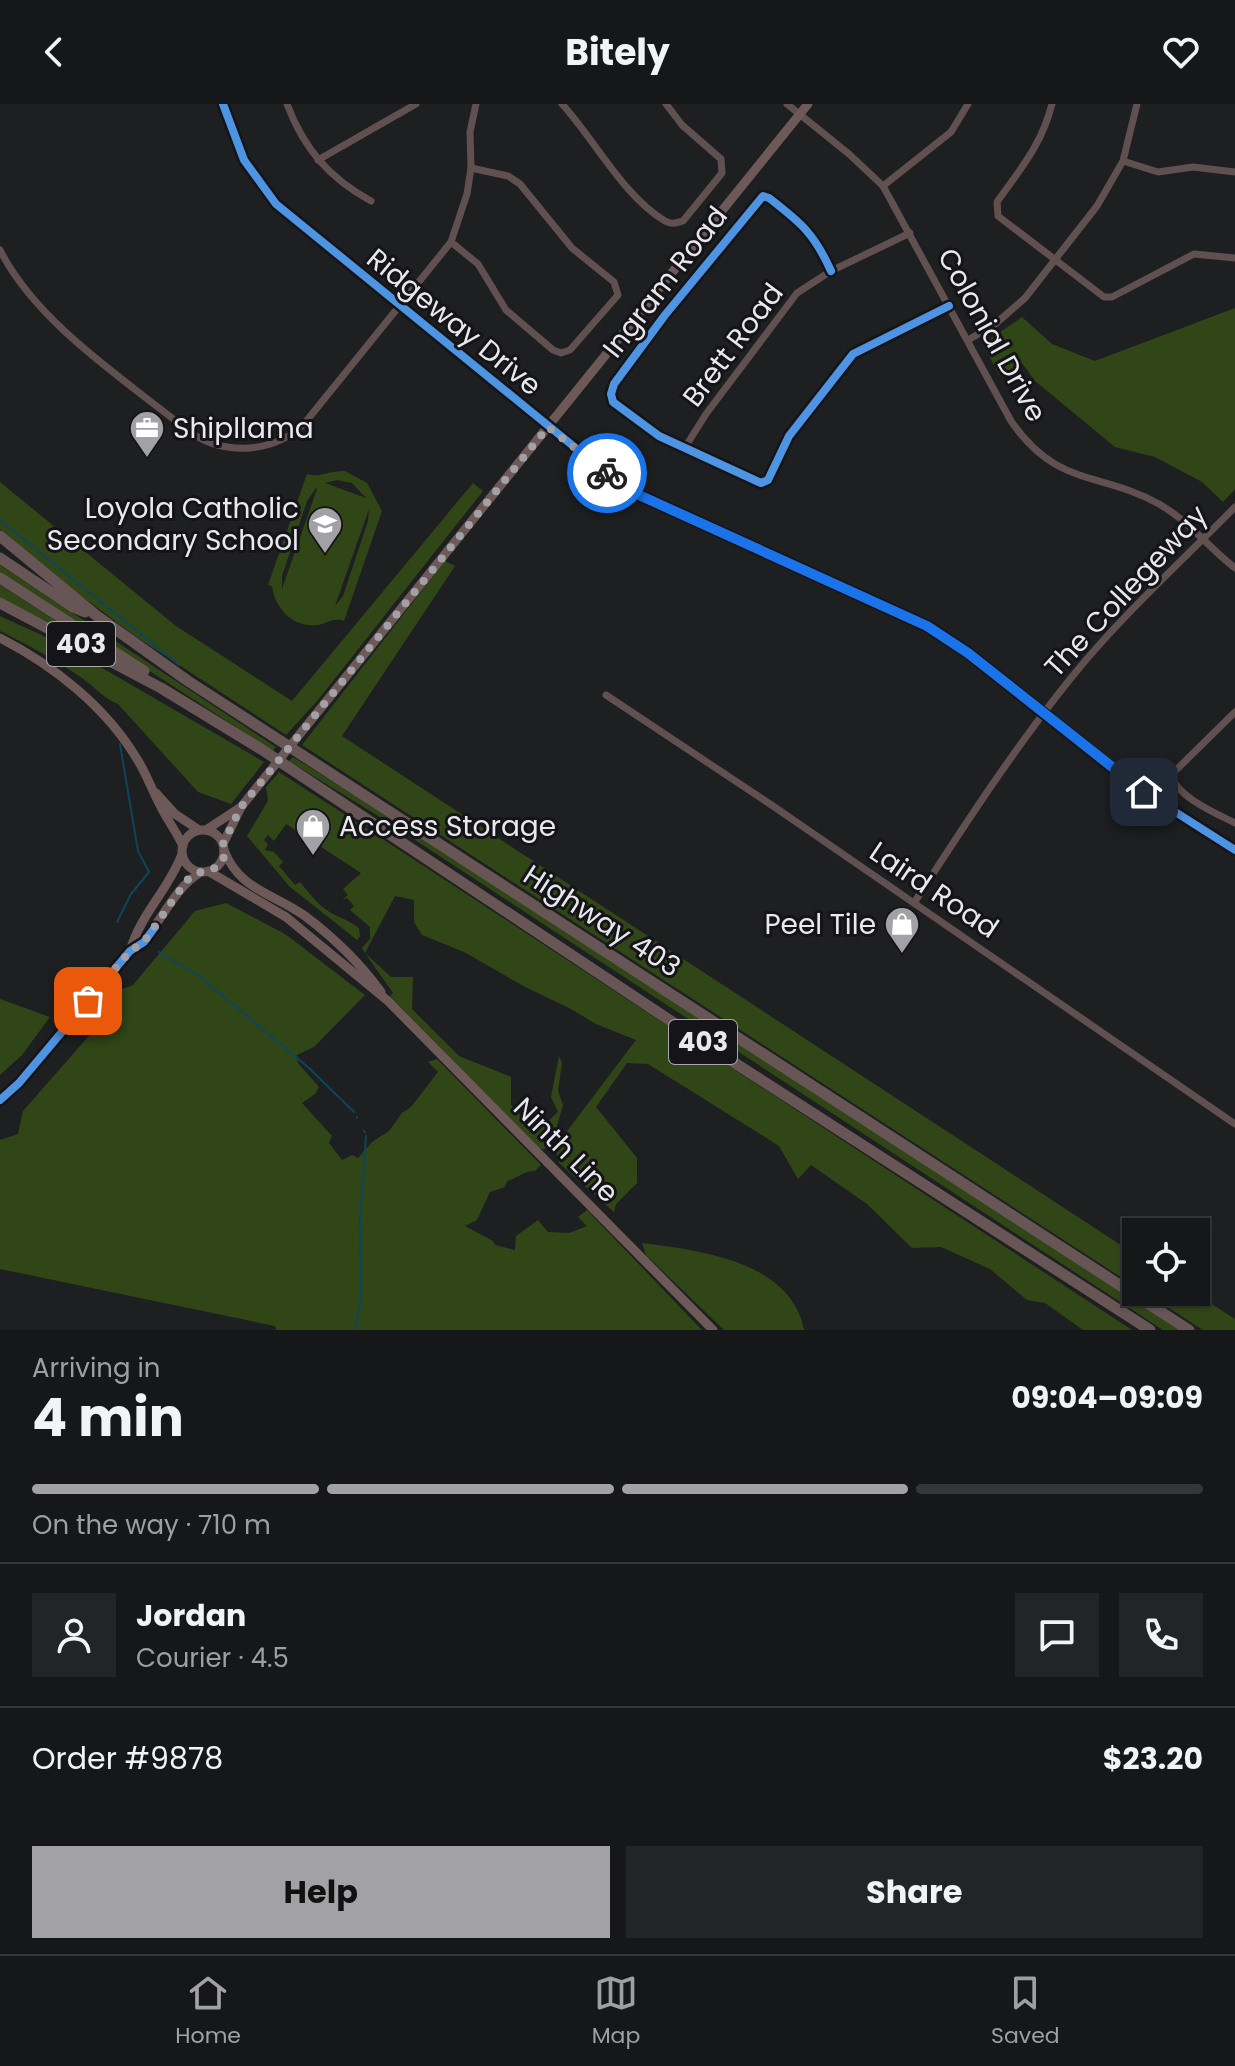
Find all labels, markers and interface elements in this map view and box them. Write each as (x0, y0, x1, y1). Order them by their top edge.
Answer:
text: Bitely (565, 27, 670, 78)
icon: back (32, 30, 76, 74)
icon: heart (1159, 30, 1203, 74)
street label: Ingram Road (594, 198, 736, 366)
street label: Ridgeway Drive (358, 239, 550, 405)
street label: Colonial Drive (928, 241, 1056, 429)
street label: Brett Road (674, 275, 792, 415)
office icon: Shipllama (128, 409, 166, 459)
place label: Shipllama (173, 409, 314, 448)
courier (567, 433, 647, 513)
icon: bike (585, 451, 629, 495)
place label: Loyola Catholic Secondary School (47, 489, 299, 560)
street label: The Collegeway (1036, 496, 1216, 686)
school or university icon: Loyola Catholic Secondary School (306, 505, 344, 555)
road number: 403 (47, 622, 115, 666)
pin (1110, 758, 1178, 826)
icon: home (1122, 770, 1166, 814)
shop icon: Access Storage (294, 807, 332, 857)
place label: Access Storage (339, 807, 556, 846)
street label: Laird Road (862, 833, 1006, 947)
street label: Highway 403 (516, 856, 688, 986)
place label: Peel Tile (764, 905, 876, 944)
shop icon: Peel Tile (883, 905, 921, 955)
pin (54, 967, 122, 1035)
icon: bag (66, 979, 110, 1023)
road number: 403 (669, 1020, 737, 1064)
street label: Ninth Line (505, 1089, 627, 1211)
map controls (1122, 1218, 1210, 1306)
button: locate (1122, 1218, 1210, 1306)
text: Arriving in (32, 1350, 161, 1386)
text: 09:04–09:09 (1011, 1376, 1203, 1419)
text: 4 min (32, 1381, 184, 1454)
text: On the way · 710 m (32, 1507, 271, 1543)
button: person (32, 1593, 116, 1677)
button: chat (1015, 1593, 1099, 1677)
button: phone (1119, 1593, 1203, 1677)
text: Jordan (136, 1594, 246, 1637)
text: Courier · 4.5 (136, 1640, 289, 1676)
text: Order #9878 (32, 1737, 223, 1780)
text: $23.20 (1103, 1737, 1203, 1780)
button: Help (32, 1846, 610, 1938)
button: Share (626, 1846, 1203, 1938)
tab: Home (175, 1971, 241, 2052)
tab: Map (592, 1971, 640, 2052)
tab: Saved (991, 1971, 1060, 2052)

